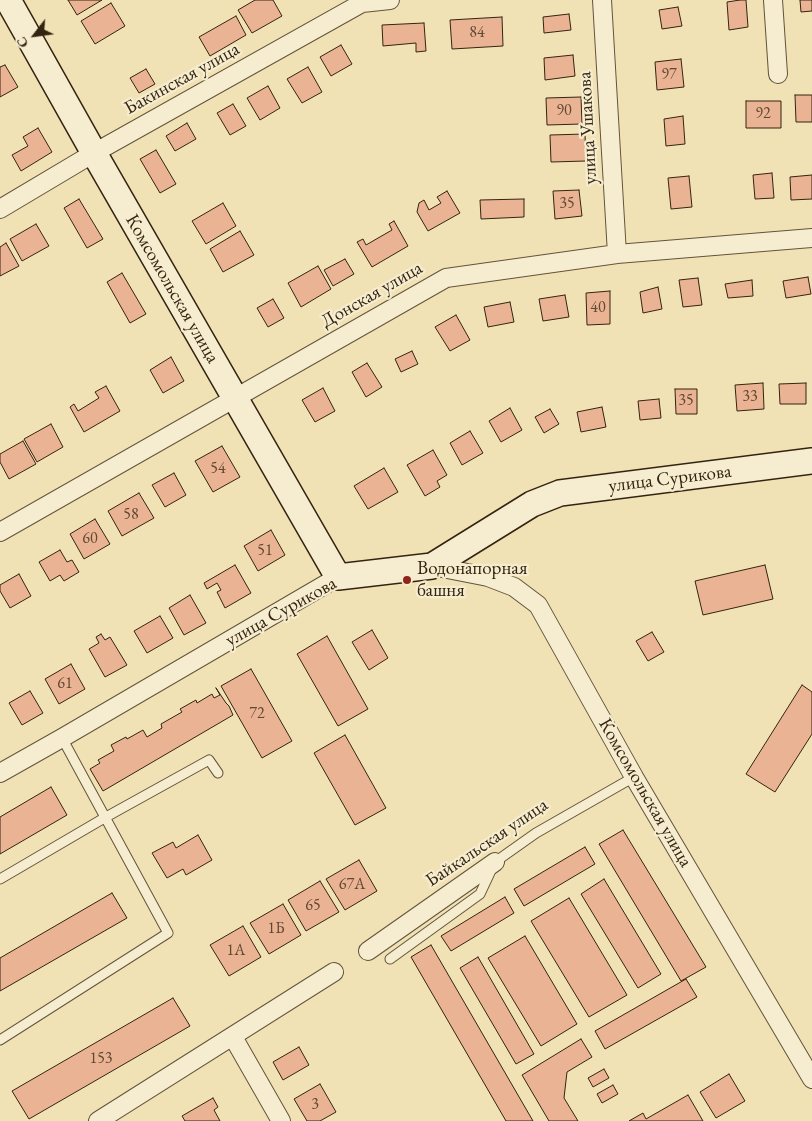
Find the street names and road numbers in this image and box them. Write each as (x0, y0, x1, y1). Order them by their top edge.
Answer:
street label: Бакинская улица (120, 38, 244, 120)
street label: улица Ушакова (574, 71, 602, 185)
street label: Комсомольская улица (120, 211, 224, 367)
street label: Донская улица (317, 257, 427, 333)
street label: улица Сурикова (607, 460, 733, 498)
street label: улица Сурикова (221, 572, 341, 652)
street label: Комсомольская улица (593, 715, 697, 871)
street label: Байкальская улица (422, 794, 552, 892)

